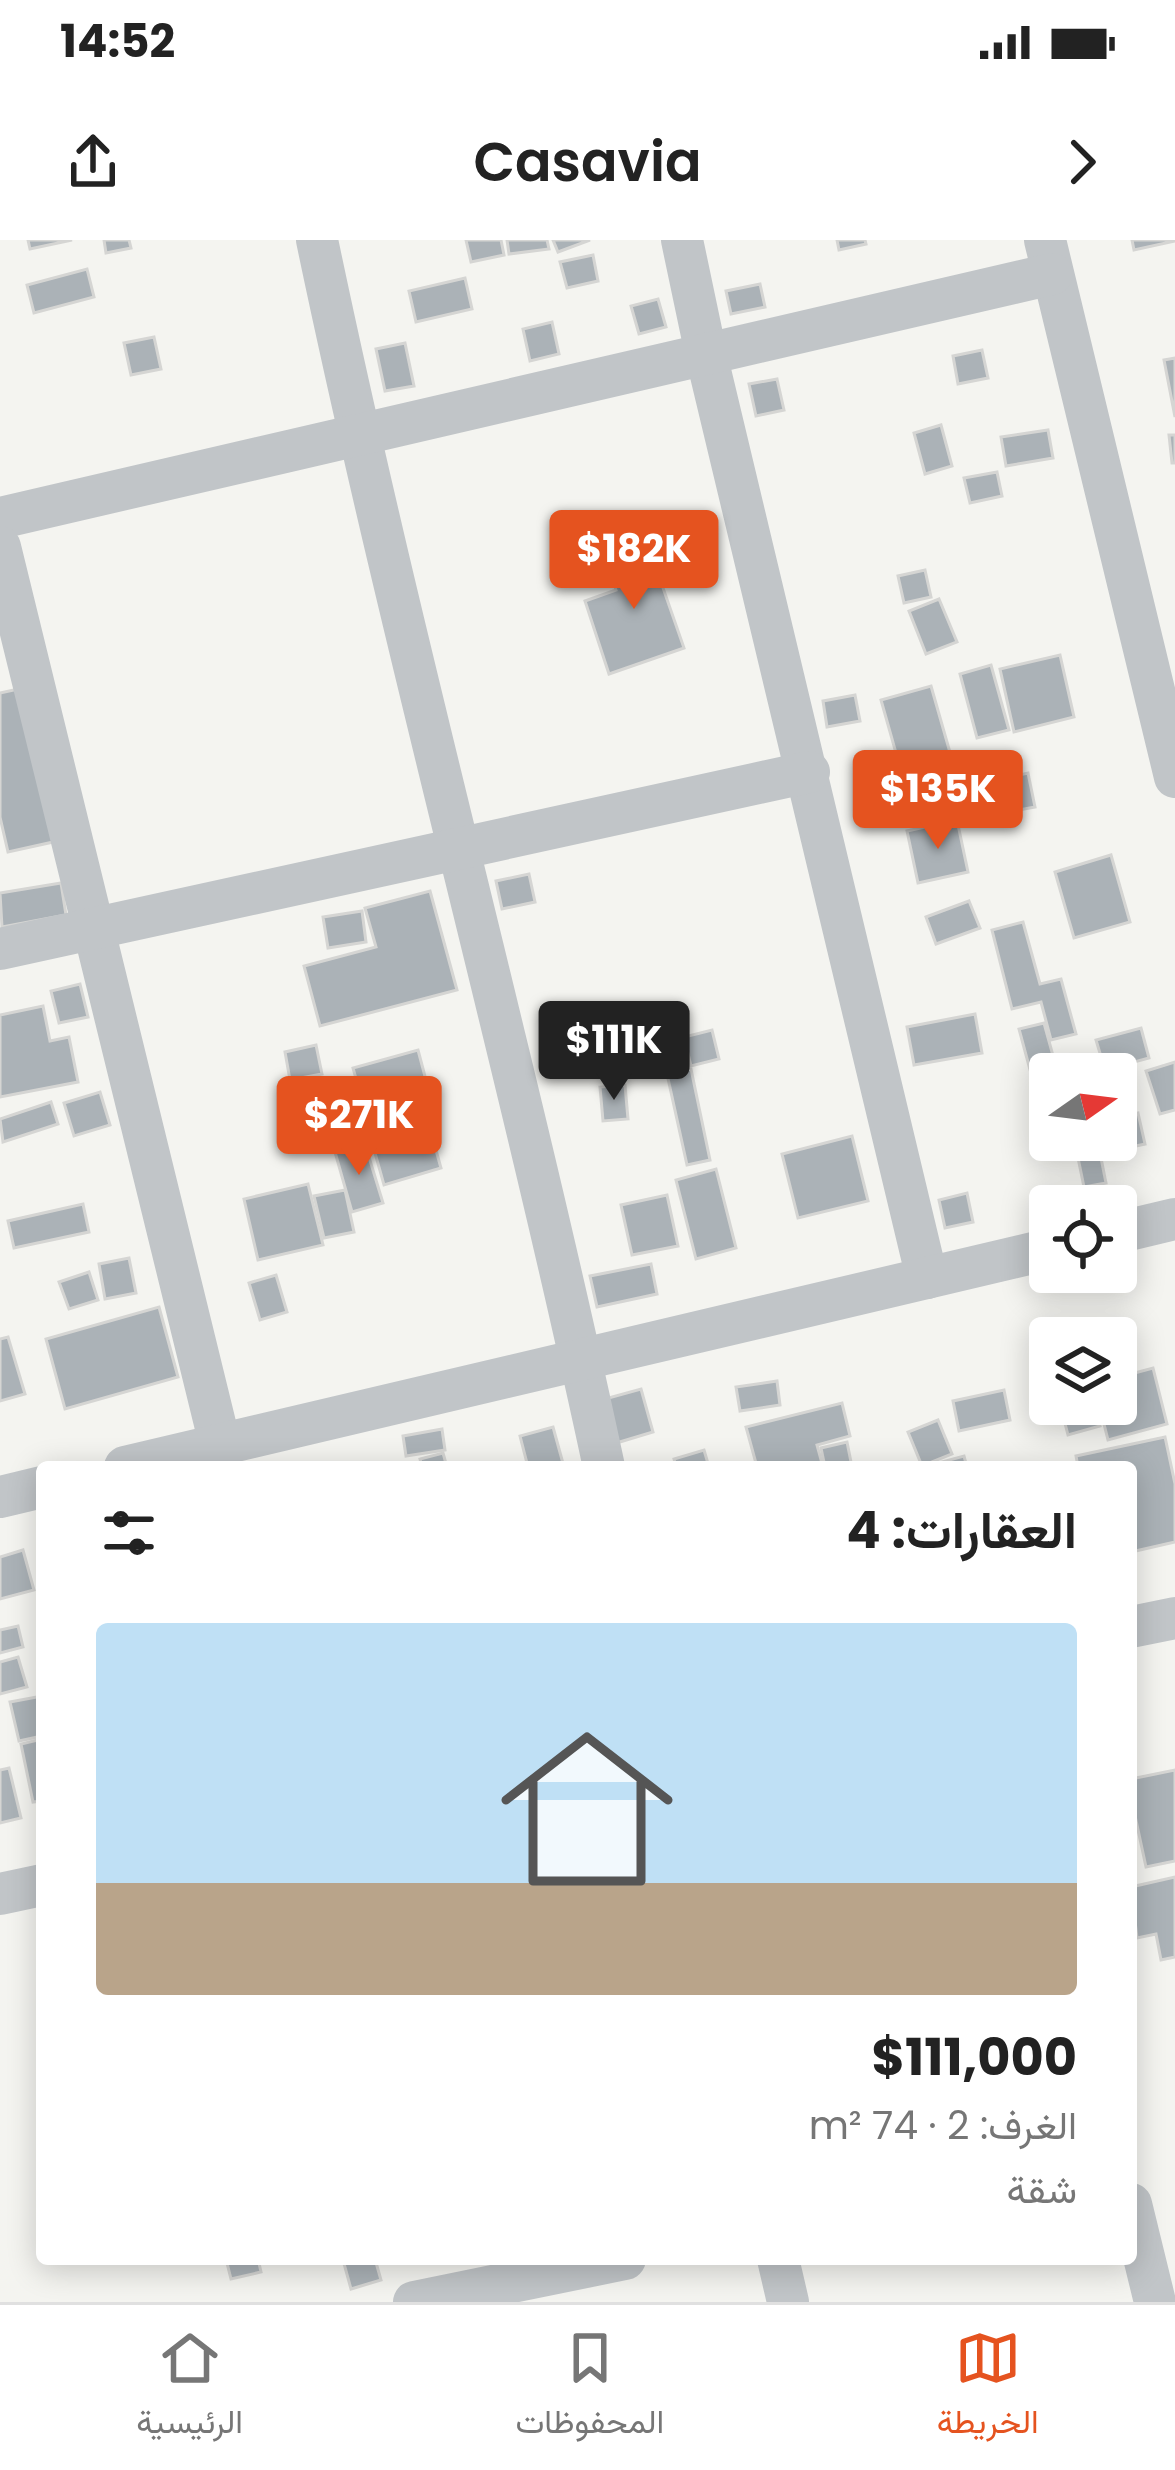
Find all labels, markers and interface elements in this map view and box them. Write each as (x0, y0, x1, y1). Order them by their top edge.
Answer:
text: 14:52 (60, 10, 175, 73)
text: Casavia (473, 124, 702, 200)
icon: share (60, 129, 126, 195)
icon: forward (1049, 129, 1115, 195)
pin: $182K (550, 510, 718, 612)
text: $182K (576, 521, 692, 576)
pin: $135K (854, 750, 1022, 852)
text: $135K (880, 761, 996, 816)
pin: $111K (530, 1001, 698, 1103)
text: $111K (566, 1012, 662, 1067)
north arrow (1029, 1053, 1137, 1161)
map controls (1029, 1053, 1137, 1425)
pin: $271K (275, 1076, 443, 1178)
text: $271K (304, 1087, 414, 1142)
button: locate (1029, 1185, 1137, 1293)
button: layers (1029, 1317, 1137, 1425)
text: العقارات: 4 (846, 1494, 1077, 1566)
icon: filters (96, 1500, 162, 1566)
icon: home (479, 1701, 695, 1917)
text: $111,000 (872, 2021, 1077, 2093)
text: الغرف: 2 · 74 m² (809, 2098, 1077, 2153)
text: شقة (1007, 2162, 1077, 2217)
tab: الرئيسية (136, 2325, 243, 2451)
tab: المحفوظات (516, 2325, 664, 2451)
tab: الخريطة (937, 2325, 1039, 2451)

